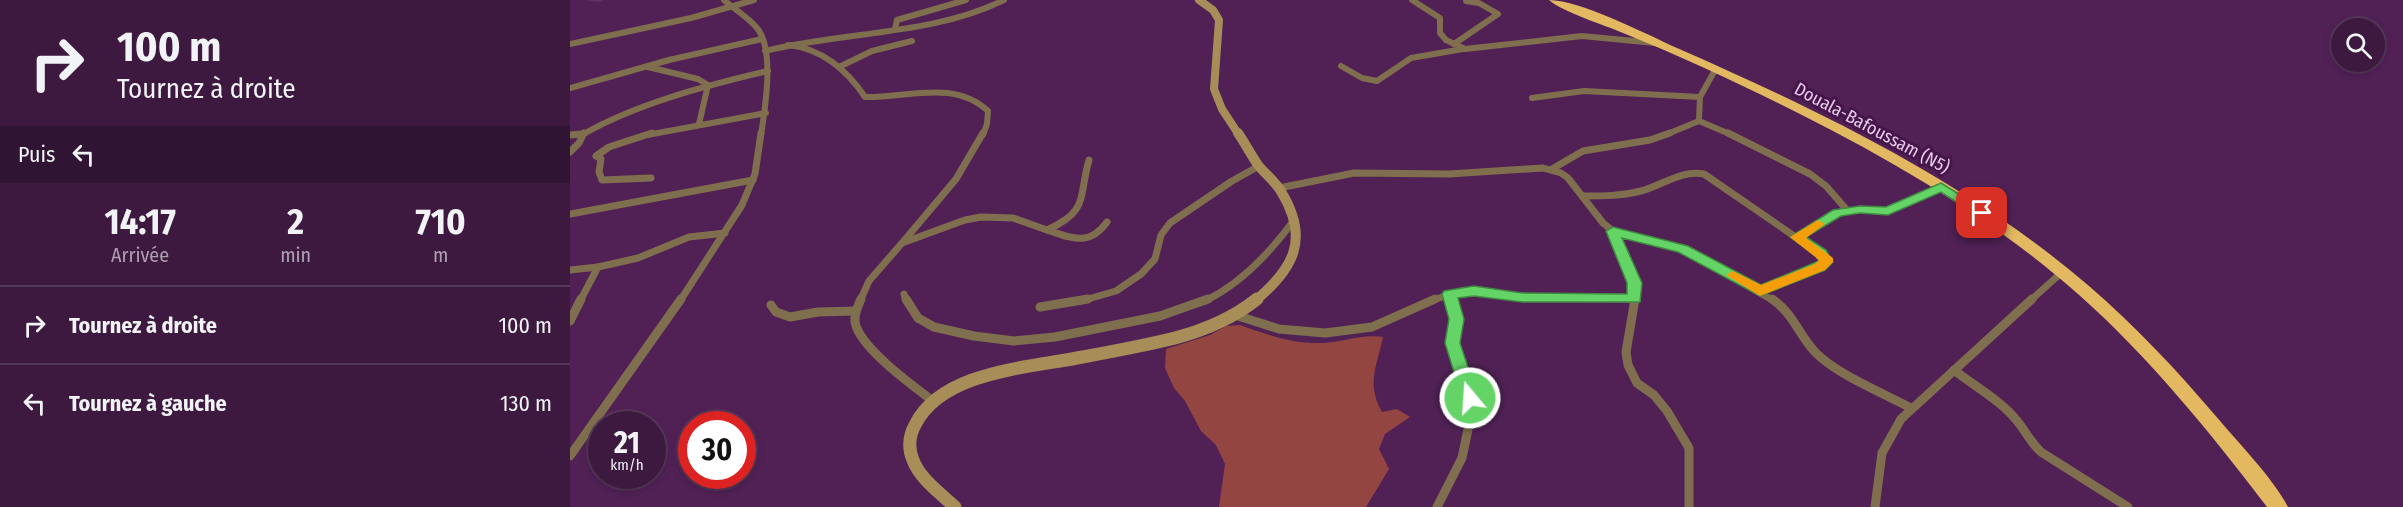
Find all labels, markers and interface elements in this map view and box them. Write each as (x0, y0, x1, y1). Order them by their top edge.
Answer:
map controls (2331, 18, 2385, 72)
button: search (2331, 18, 2385, 72)
text: 100 m (117, 22, 221, 72)
icon: right (18, 24, 96, 102)
text: Tournez à droite (117, 73, 296, 105)
street label: Douala-Bafoussam (N5) (1791, 78, 1953, 178)
icon: left (67, 138, 100, 171)
text: Puis (18, 141, 55, 168)
pin (1956, 187, 2007, 238)
icon: arrive (1965, 196, 1998, 229)
text: 14:17 (104, 200, 176, 244)
text: 2 (287, 200, 304, 244)
text: 710 (416, 200, 466, 244)
text: Arrivée (111, 243, 169, 267)
text: min (280, 243, 311, 267)
text: m (433, 243, 448, 267)
icon: right (18, 309, 51, 342)
text: Tournez à droite (69, 312, 217, 339)
text: 100 m (498, 312, 552, 339)
position arrow (1438, 366, 1502, 430)
icon: left (18, 387, 51, 420)
text: Tournez à gauche (69, 390, 227, 417)
text: 130 m (500, 390, 552, 417)
speed limit sign: 30 (678, 411, 756, 489)
text: 21 (614, 425, 640, 461)
text: km/h (610, 456, 644, 474)

